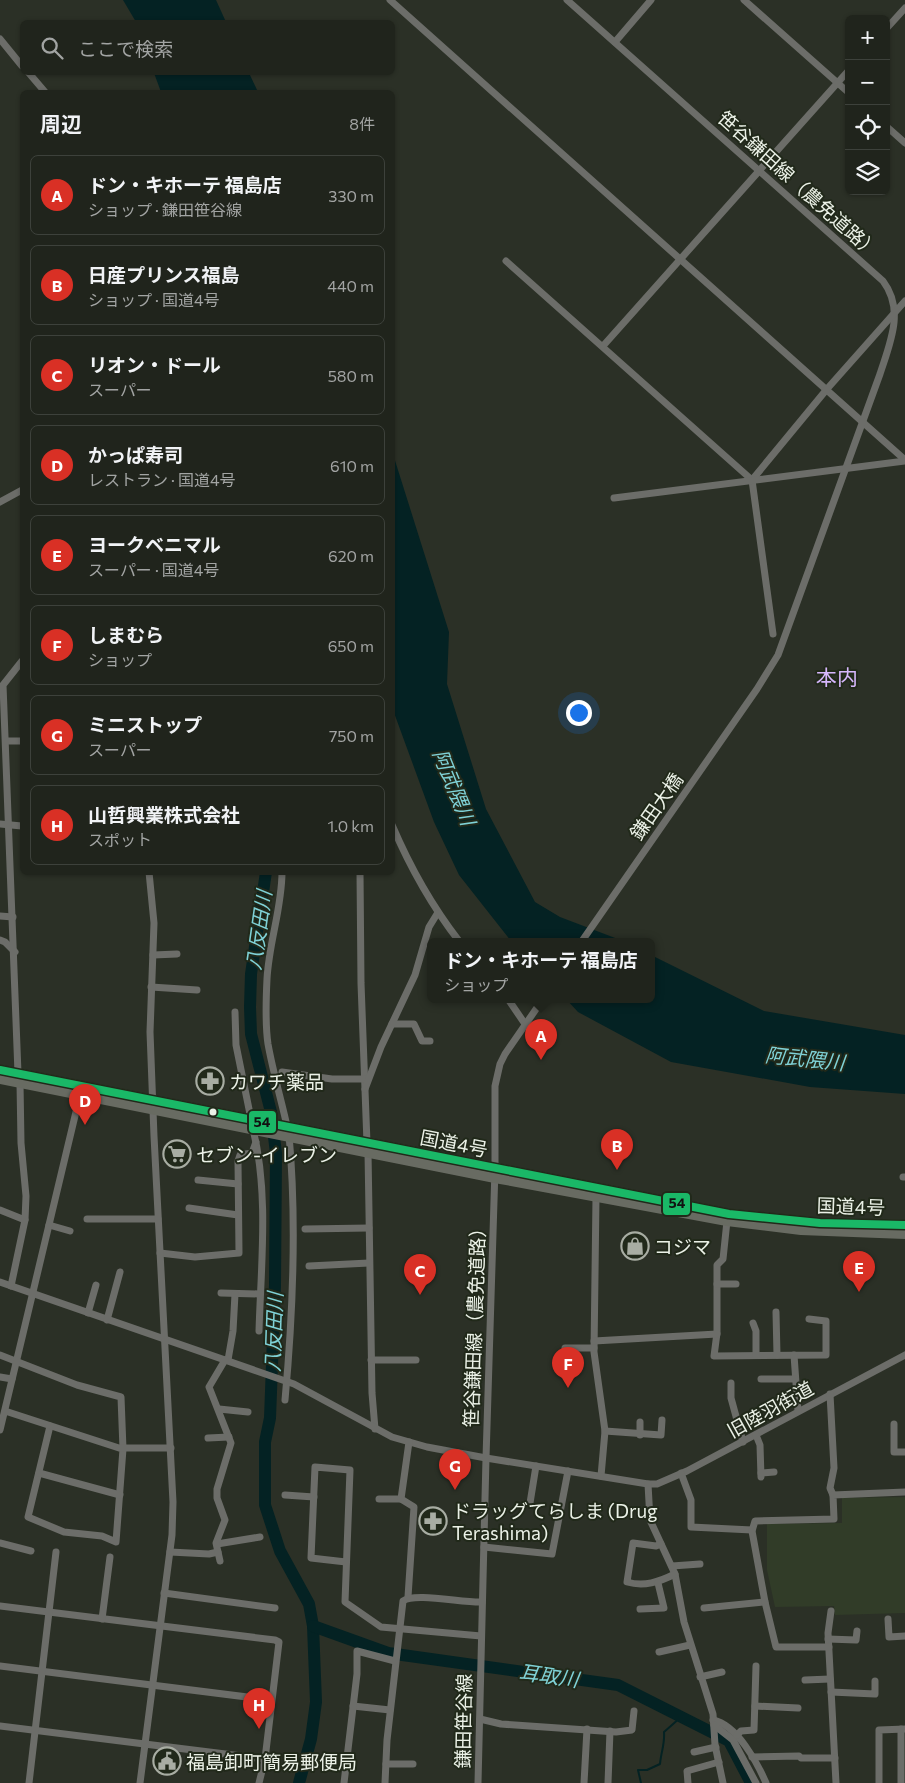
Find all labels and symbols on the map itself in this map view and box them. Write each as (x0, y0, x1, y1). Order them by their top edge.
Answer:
street label: 笹谷鎌田線（農免道路） (714, 106, 884, 262)
district label: 本内 (816, 664, 858, 689)
your location (566, 700, 592, 726)
water label: 阿武隈川 (429, 745, 482, 830)
street label: 鎌田大橋 (625, 768, 687, 844)
water label: 八反田川 (241, 887, 276, 971)
pin: A (525, 1019, 557, 1060)
water label: 阿武隈川 (764, 1042, 848, 1074)
pharmacy icon: カワチ薬品 (195, 1066, 225, 1096)
place label: カワチ薬品 (229, 1070, 324, 1093)
pin: D (69, 1084, 101, 1125)
unlabelled marker (208, 1107, 218, 1117)
line badge: 54 (248, 1110, 277, 1134)
text: 54 (254, 1113, 271, 1130)
street label: 国道4号 (418, 1125, 490, 1161)
pin: B (601, 1129, 633, 1170)
supermarket icon: セブン-イレブン (162, 1139, 192, 1169)
place label: セブン-イレブン (196, 1143, 337, 1166)
line badge: 54 (662, 1192, 691, 1216)
street label: 国道4号 (816, 1193, 886, 1219)
text: 54 (669, 1194, 686, 1211)
street label: 笹谷鎌田線（農免道路） (459, 1218, 489, 1428)
shop icon: コジマ (620, 1231, 650, 1261)
place label: コジマ (654, 1235, 711, 1258)
pin: E (843, 1251, 875, 1292)
pin: C (404, 1254, 436, 1295)
water label: 八反田川 (260, 1290, 286, 1372)
pin: F (552, 1347, 584, 1388)
street label: 旧陸羽街道 (723, 1376, 817, 1442)
pin: G (439, 1449, 471, 1490)
place label: ドラッグてらしま (Drug Terashima) (452, 1499, 657, 1544)
pharmacy icon: ドラッグてらしま (Drug Terashima) (418, 1506, 448, 1536)
water label: 耳取川 (518, 1659, 582, 1691)
street label: 鎌田笹谷線 (451, 1673, 475, 1769)
pin: H (243, 1688, 275, 1729)
public building icon: 福島卸町簡易郵便局 (152, 1746, 182, 1776)
place label: 福島卸町簡易郵便局 (186, 1750, 357, 1773)

